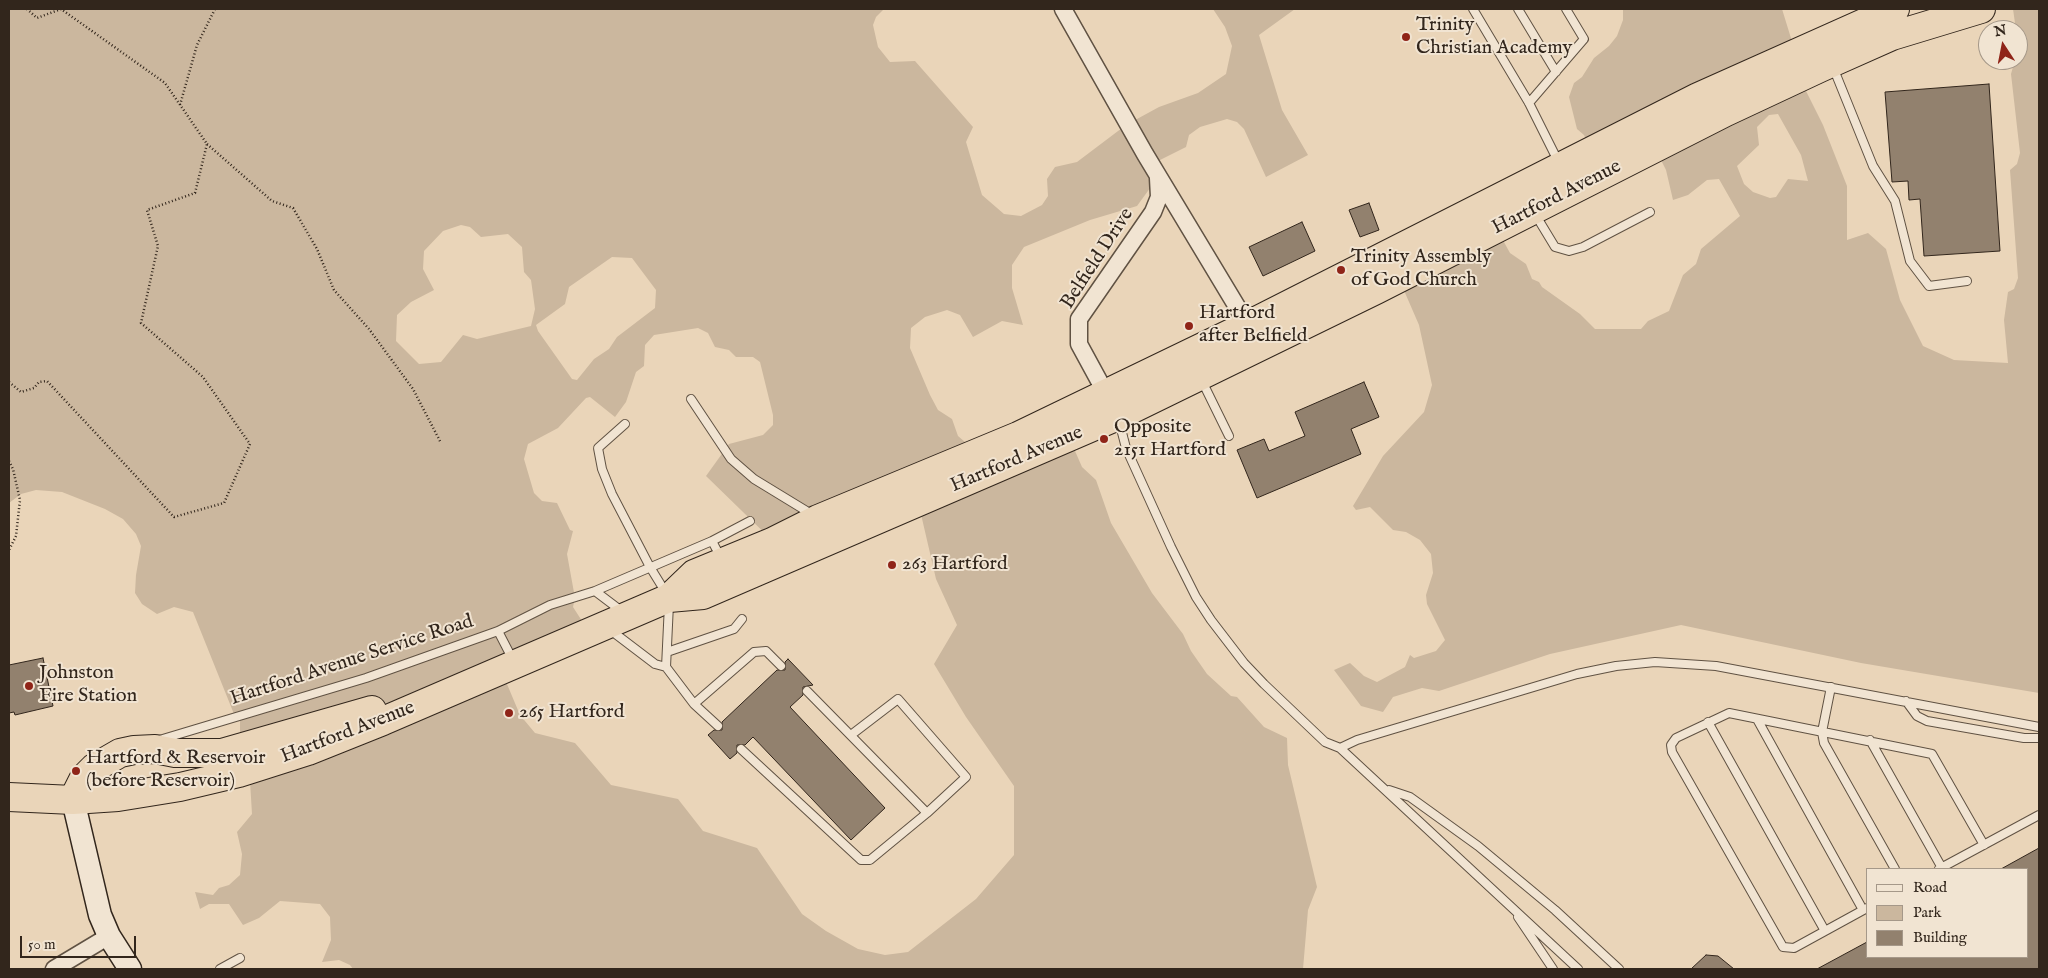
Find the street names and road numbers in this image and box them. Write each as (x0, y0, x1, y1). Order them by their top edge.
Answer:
street label: Hartford Avenue (1489, 155, 1625, 241)
street label: Belfield Drive (1056, 204, 1140, 314)
street label: Hartford Avenue (947, 421, 1087, 499)
street label: Hartford Avenue Service Road (228, 610, 476, 712)
street label: Hartford Avenue (278, 696, 418, 770)

